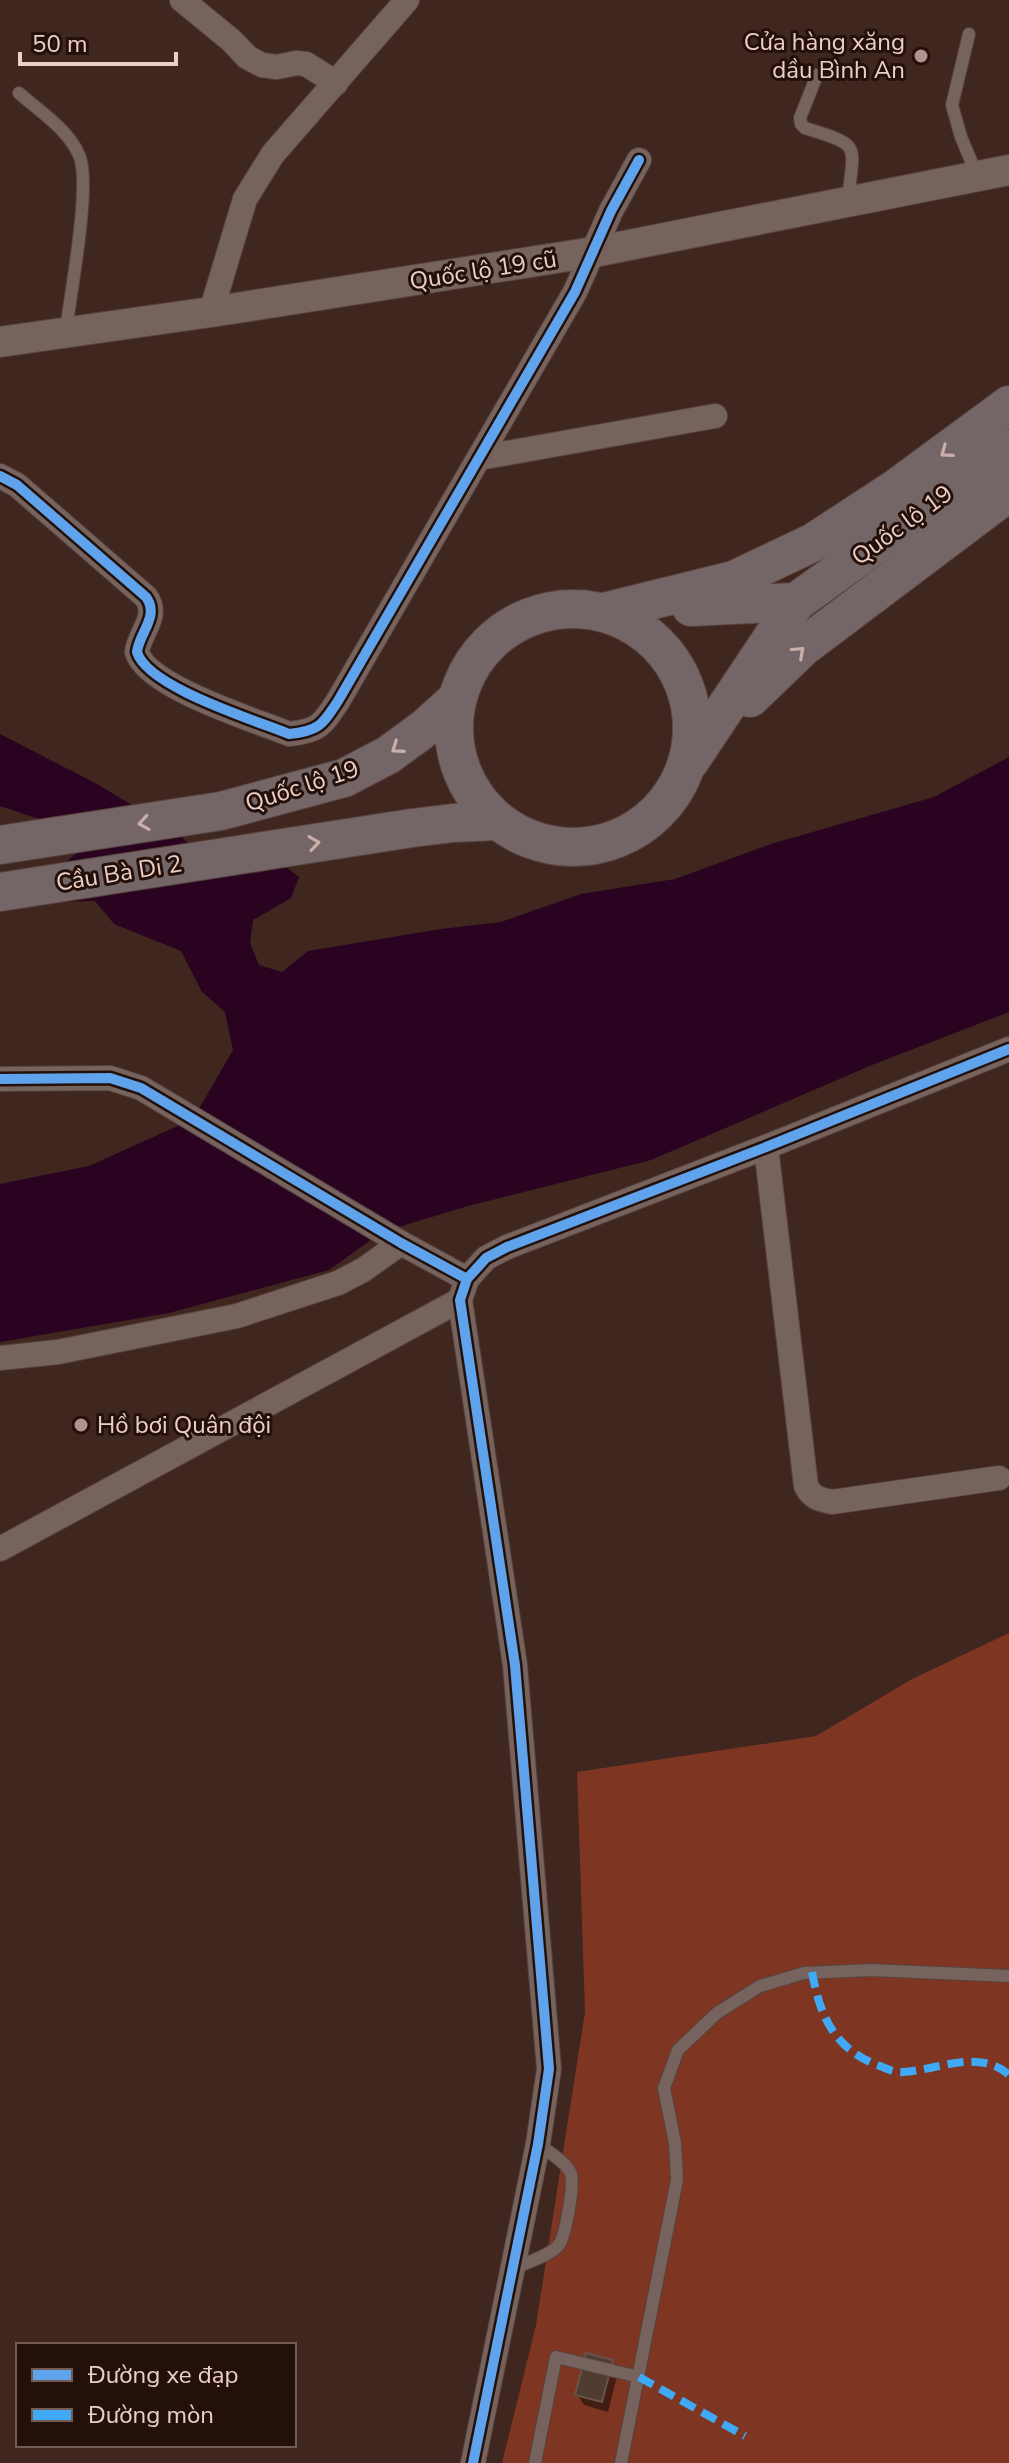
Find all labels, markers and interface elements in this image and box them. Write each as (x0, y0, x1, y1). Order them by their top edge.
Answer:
scale bar (20, 16, 176, 66)
place label: Cửa hàng xăng dầu Bình An (744, 26, 905, 86)
text: 50 m (32, 28, 88, 60)
marker: Cửa hàng xăng dầu Bình An (912, 47, 930, 65)
street label: Quốc lộ 19 cũ (407, 243, 559, 297)
one-way arrow (940, 442, 955, 456)
street label: Quốc lộ 19 (845, 477, 959, 573)
one-way arrow (789, 648, 804, 662)
one-way arrow (391, 738, 405, 753)
street label: Quốc lộ 19 (241, 753, 363, 819)
one-way arrow (138, 813, 151, 830)
one-way arrow (307, 835, 320, 852)
street label: Cầu Bà Di 2 (54, 847, 184, 899)
place label: Hồ bơi Quân đội (97, 1409, 271, 1441)
marker: Hồ bơi Quân đội (72, 1416, 90, 1434)
legend (16, 2343, 296, 2447)
text: Đường xe đạp (87, 2359, 238, 2391)
text: Đường mòn (87, 2399, 214, 2431)

